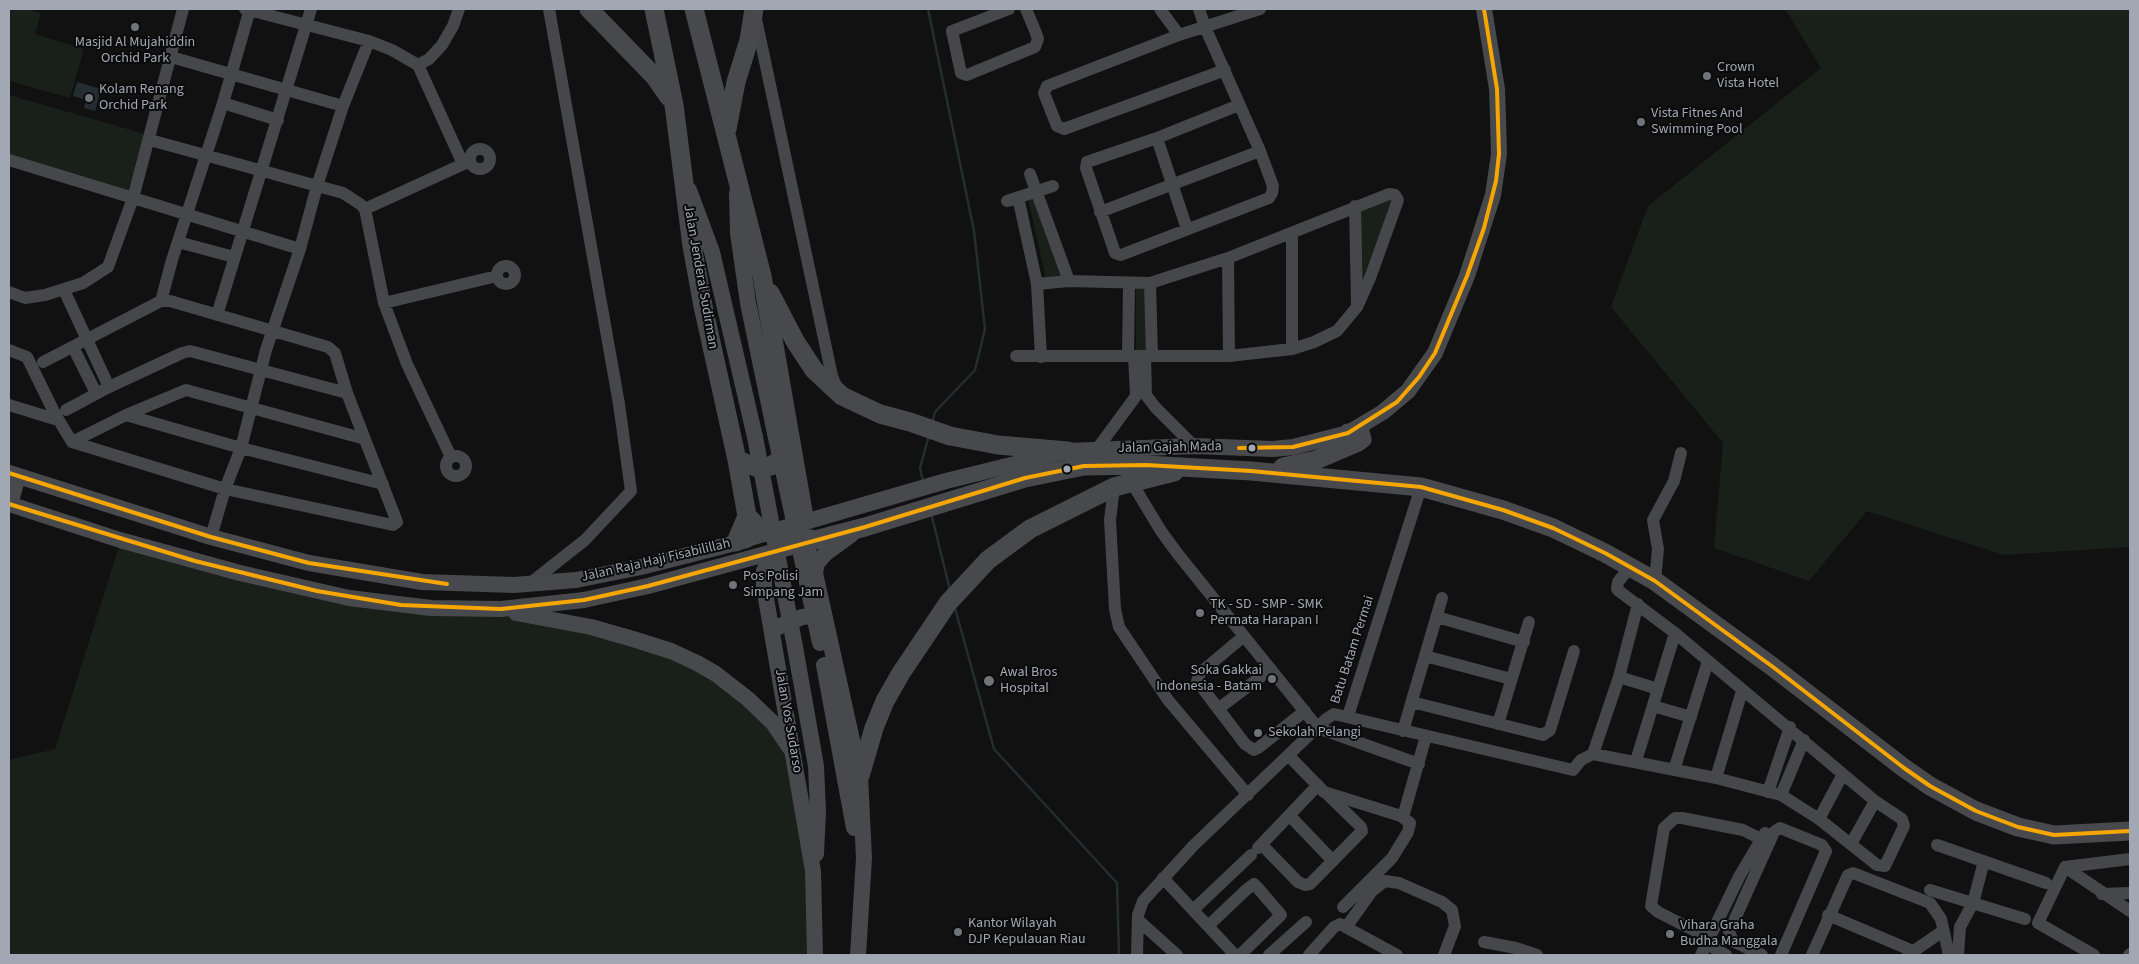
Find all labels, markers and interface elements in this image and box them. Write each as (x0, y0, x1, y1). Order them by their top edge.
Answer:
marker: Masjid Al Mujahiddin Orchid Park (129, 21, 141, 33)
place label: Masjid Al Mujahiddin Orchid Park (75, 35, 195, 68)
place label: Crown Vista Hotel (1717, 60, 1779, 92)
marker: Crown Vista Hotel (1701, 70, 1713, 82)
place label: Kolam Renang Orchid Park (99, 82, 184, 114)
marker: Kolam Renang Orchid Park (83, 92, 95, 104)
place label: Vista Fitnes And Swimming Pool (1651, 106, 1743, 138)
marker: Vista Fitnes And Swimming Pool (1635, 116, 1647, 128)
street label: Jalan Jenderal Sudirman (679, 204, 721, 350)
street label: Jalan Gajah Mada (1118, 439, 1222, 457)
unlabelled marker (1247, 443, 1257, 453)
unlabelled marker (1062, 464, 1072, 474)
street label: Jalan Raja Haji Fisabilillah (580, 536, 732, 586)
place label: Pos Polisi Simpang Jam (743, 569, 823, 602)
marker: Pos Polisi Simpang Jam (727, 579, 739, 591)
street label: Batu Batam Permai (1328, 594, 1378, 706)
place label: TK - SD - SMP - SMK Permata Harapan I (1210, 597, 1323, 630)
marker: TK - SD - SMP - SMK Permata Harapan I (1194, 607, 1206, 619)
place label: Soka Gakkai Indonesia - Batam (1156, 663, 1262, 696)
place label: Awal Bros Hospital (1000, 665, 1057, 698)
street label: Jalan Yos Sudarso (771, 668, 805, 774)
marker: Soka Gakkai Indonesia - Batam (1266, 673, 1278, 685)
marker: Awal Bros Hospital (982, 674, 996, 688)
place label: Sekolah Pelangi (1268, 725, 1361, 741)
marker: Sekolah Pelangi (1252, 727, 1264, 739)
place label: Kantor Wilayah DJP Kepulauan Riau (968, 916, 1086, 949)
place label: Vihara Graha Budha Manggala (1680, 918, 1778, 950)
marker: Kantor Wilayah DJP Kepulauan Riau (952, 926, 964, 938)
marker: Vihara Graha Budha Manggala (1664, 928, 1676, 940)

